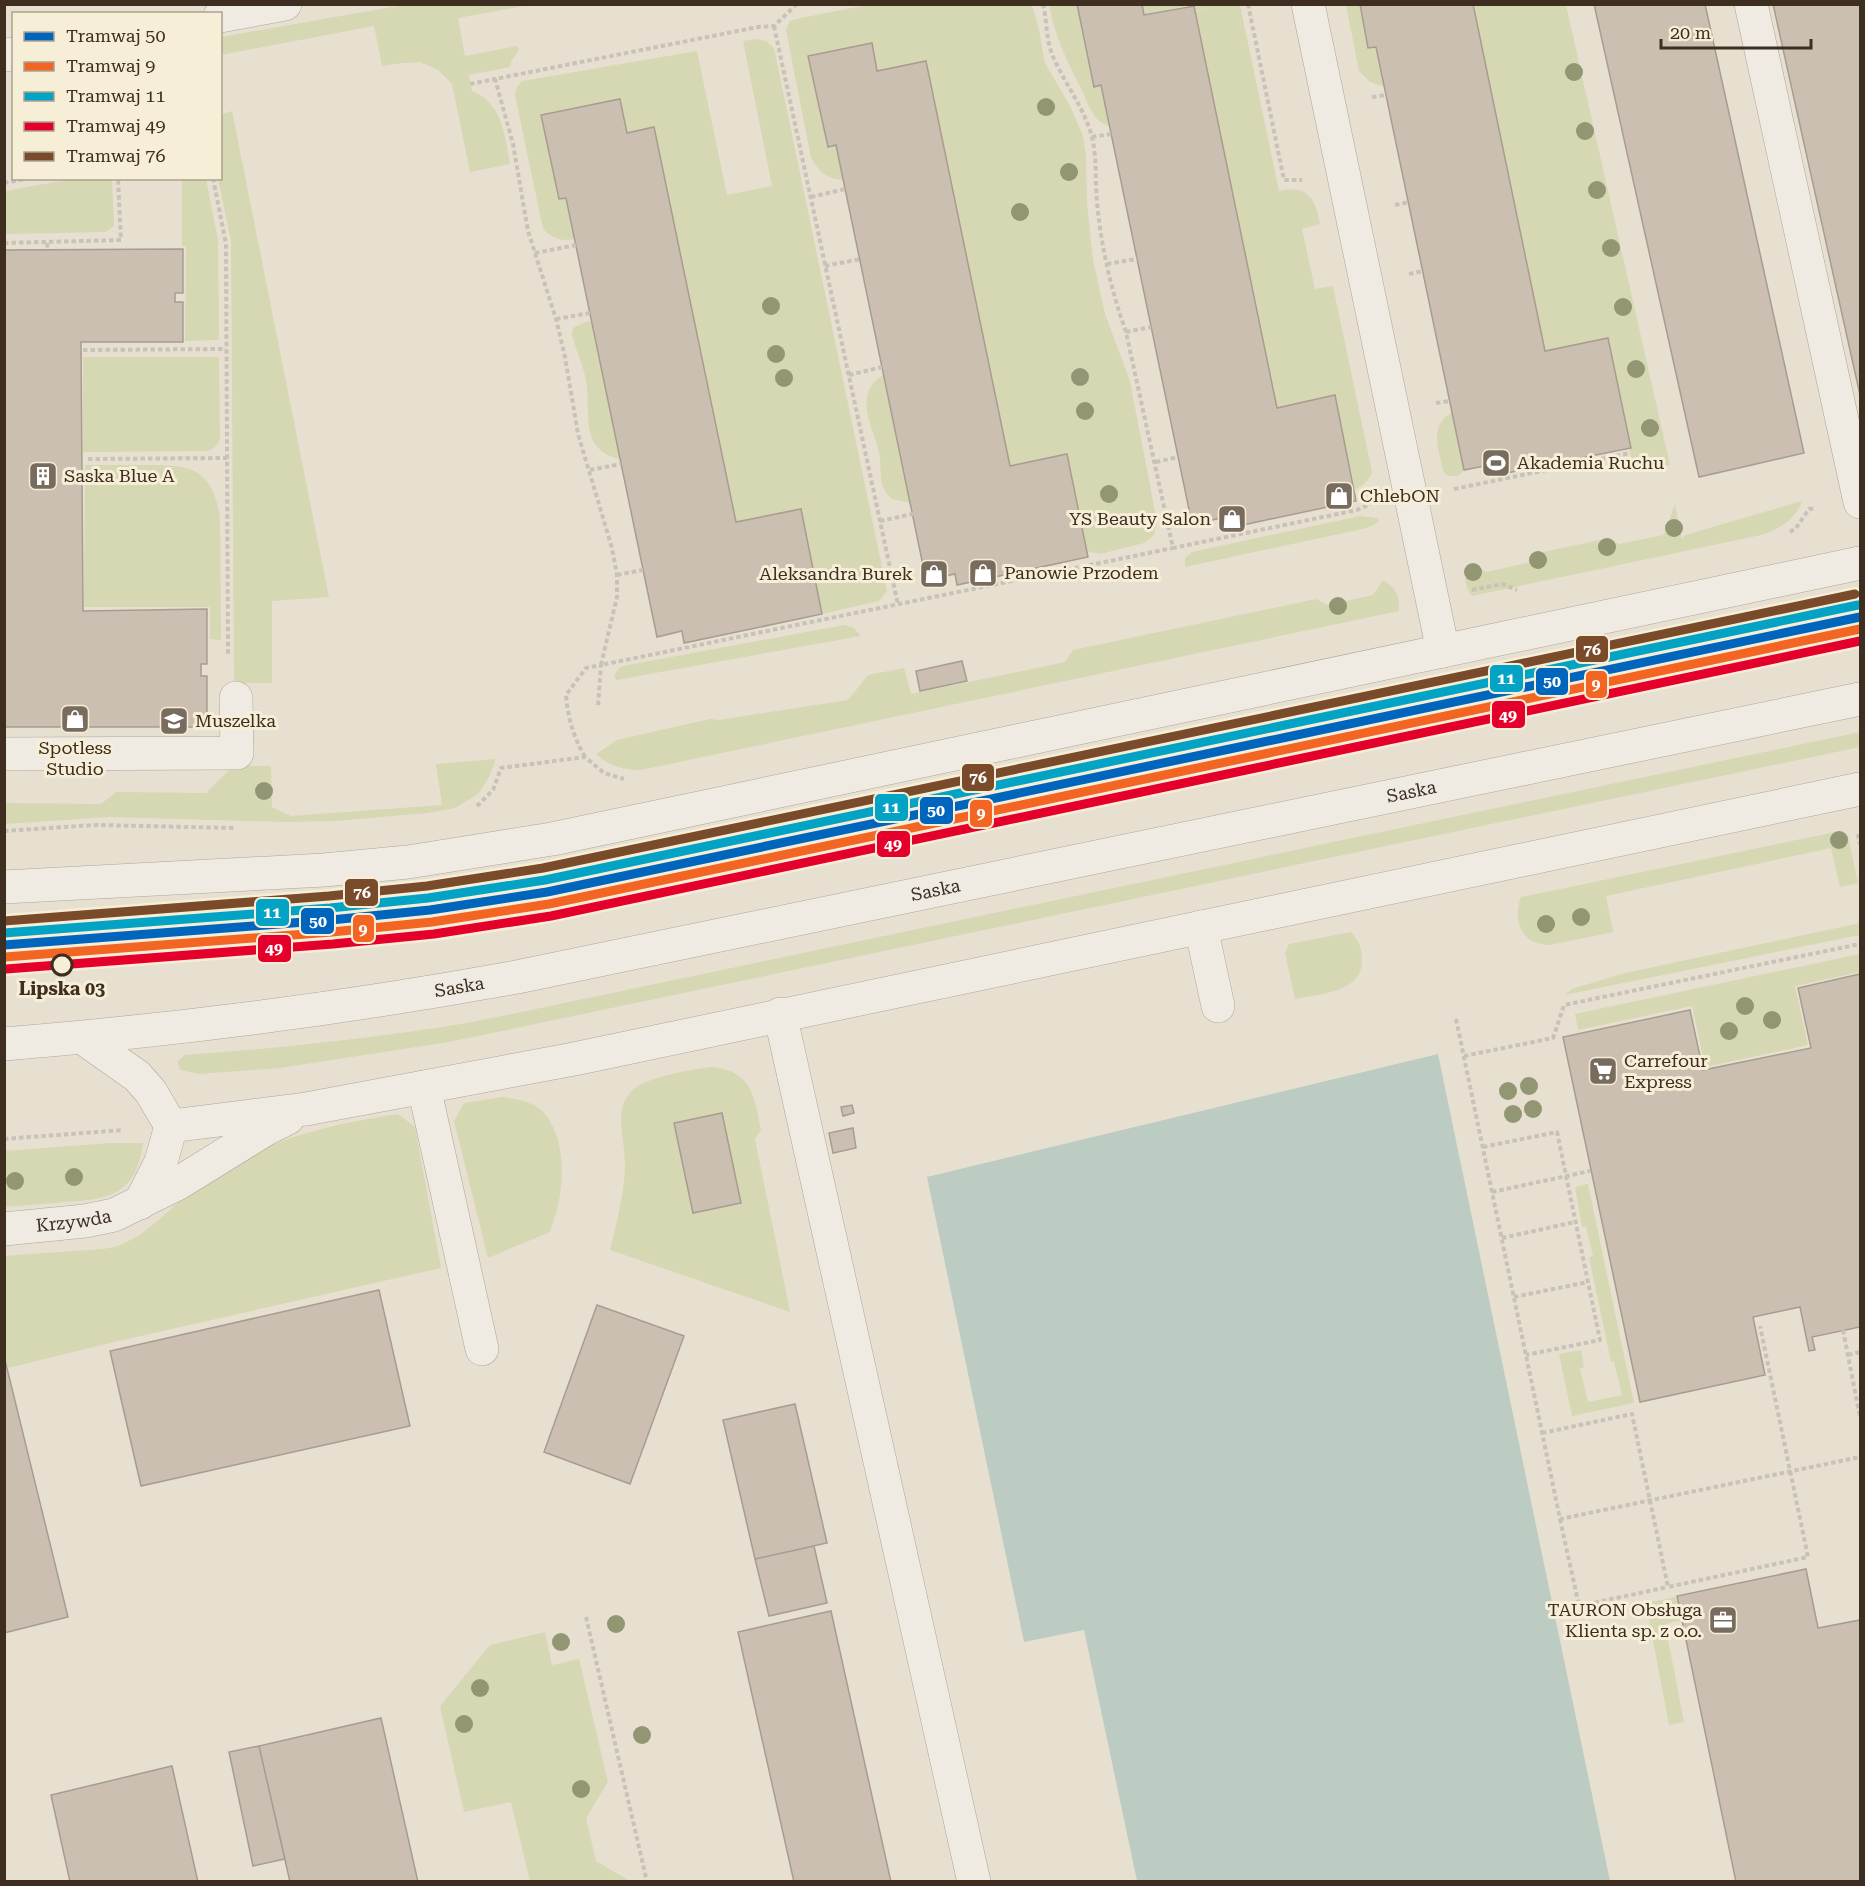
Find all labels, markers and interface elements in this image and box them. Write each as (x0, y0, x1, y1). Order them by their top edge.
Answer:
legend (12, 12, 222, 180)
scale bar (1661, 12, 1811, 50)
text: 20 m (1670, 22, 1711, 43)
text: Tramwaj 50 (66, 25, 166, 46)
text: Tramwaj 9 (66, 55, 155, 76)
text: Tramwaj 11 (66, 85, 166, 106)
text: Tramwaj 49 (66, 115, 166, 136)
text: Tramwaj 76 (66, 145, 166, 166)
sports icon: Akademia Ruchu (1480, 447, 1512, 479)
place label: Akademia Ruchu (1517, 452, 1664, 473)
building icon: Saska Blue A (27, 460, 59, 492)
place label: Saska Blue A (64, 465, 175, 486)
shop icon: ChlebON (1323, 480, 1355, 512)
place label: ChlebON (1360, 485, 1440, 506)
shop icon: YS Beauty Salon (1216, 503, 1248, 535)
place label: YS Beauty Salon (1069, 508, 1211, 529)
shop icon: Panowie Przodem (967, 557, 999, 589)
shop icon: Aleksandra Burek (918, 558, 950, 590)
place label: Panowie Przodem (1004, 562, 1159, 583)
place label: Aleksandra Burek (759, 563, 913, 584)
line badge: 76 (1575, 635, 1609, 663)
text: 76 (1583, 640, 1601, 659)
line badge: 11 (1489, 664, 1524, 693)
line badge: 50 (1535, 667, 1569, 696)
text: 11 (1497, 669, 1515, 688)
line badge: 9 (1585, 670, 1608, 699)
text: 50 (1543, 672, 1561, 691)
text: 9 (1592, 675, 1601, 694)
line badge: 49 (1491, 700, 1526, 729)
shop icon: Spotless Studio (59, 703, 91, 735)
school or university icon: Muszelka (158, 705, 190, 737)
text: 49 (1499, 706, 1517, 725)
place label: Muszelka (195, 710, 276, 731)
place label: Spotless Studio (38, 737, 112, 779)
line badge: 76 (961, 763, 995, 792)
text: 76 (969, 768, 987, 787)
street label: Saska (1385, 776, 1438, 807)
line badge: 11 (874, 793, 909, 822)
line badge: 50 (919, 796, 954, 825)
text: 11 (882, 798, 900, 817)
line badge: 9 (969, 799, 993, 828)
text: 50 (927, 801, 945, 820)
text: 9 (977, 804, 986, 823)
line badge: 49 (876, 830, 911, 858)
text: 49 (884, 835, 902, 854)
street label: Saska (909, 874, 962, 905)
line badge: 76 (344, 878, 379, 907)
text: 76 (353, 883, 371, 902)
line badge: 11 (255, 898, 290, 927)
text: 11 (263, 903, 281, 922)
line badge: 50 (300, 907, 335, 935)
text: 50 (309, 912, 327, 931)
line badge: 9 (352, 914, 375, 943)
text: 9 (359, 920, 368, 939)
line badge: 49 (257, 934, 292, 963)
text: 49 (265, 939, 283, 958)
marker: Lipska 03 (51, 954, 73, 976)
street label: Saska (433, 972, 486, 1001)
place label: Lipska 03 (19, 978, 105, 999)
place label: Carrefour Express (1624, 1050, 1708, 1092)
supermarket icon: Carrefour Express (1587, 1055, 1619, 1087)
street label: Krzywda (35, 1205, 113, 1236)
place label: TAURON Obsługa Klienta sp. z o.o. (1547, 1599, 1702, 1641)
office icon: TAURON Obsługa Klienta sp. z o.o. (1707, 1604, 1739, 1636)

